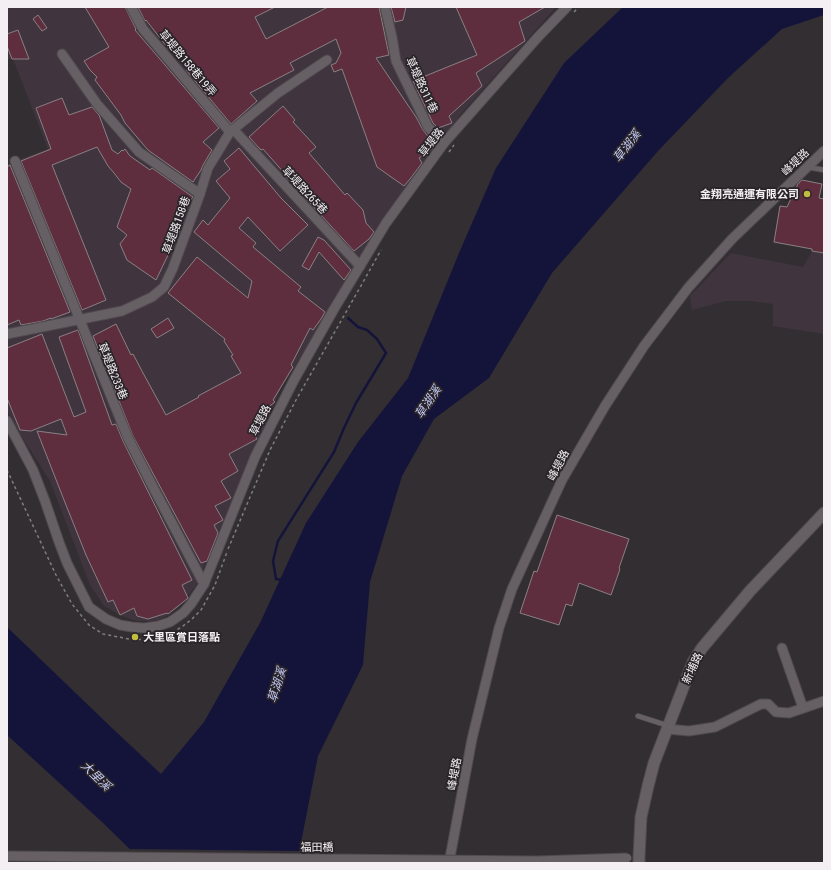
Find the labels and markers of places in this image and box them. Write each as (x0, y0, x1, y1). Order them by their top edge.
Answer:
place label: 金翔亮通運有限公司 (700, 188, 799, 201)
marker: 金翔亮通運有限公司 (802, 189, 812, 199)
place label: 大里區賞日落點 (143, 631, 220, 644)
marker: 大里區賞日落點 (130, 632, 140, 642)

